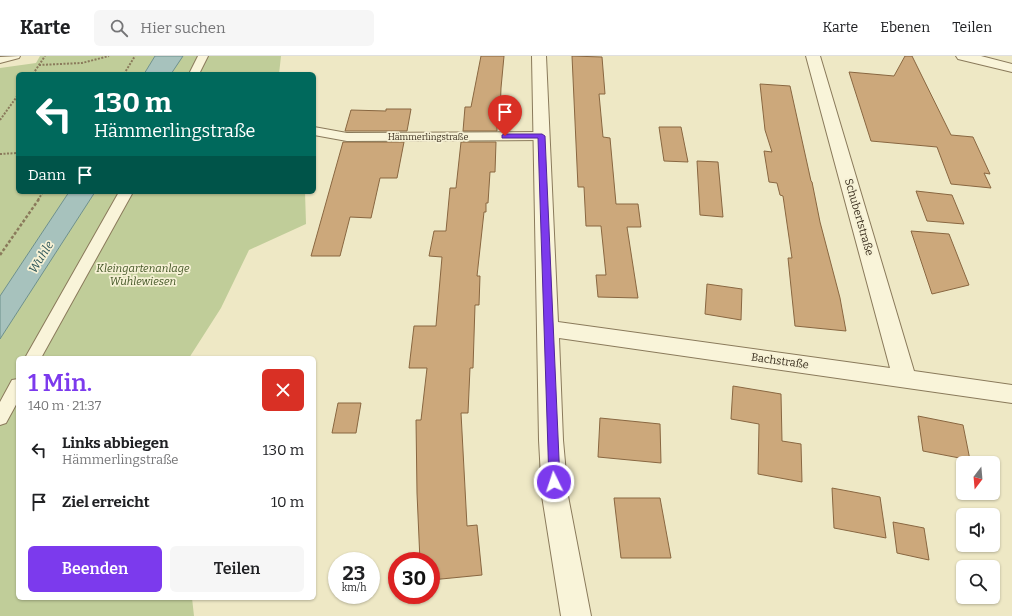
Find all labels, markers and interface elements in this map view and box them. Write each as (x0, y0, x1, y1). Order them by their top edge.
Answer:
search box (94, 10, 374, 46)
text: Karte (20, 16, 70, 39)
icon: search (108, 17, 130, 39)
text: Hier suchen (140, 19, 226, 37)
text: Karte (823, 19, 858, 36)
text: Ebenen (880, 19, 930, 36)
text: Teilen (952, 19, 992, 36)
text: 130 m (94, 86, 172, 119)
icon: left (28, 88, 80, 140)
pin (488, 95, 522, 136)
icon: arrive (494, 101, 516, 123)
text: Hämmerlingstraße (94, 120, 255, 142)
street label: Hämmerlingstraße (388, 132, 468, 142)
icon: arrive (74, 164, 96, 186)
text: Dann (28, 166, 66, 184)
street label: Schubertstraße (842, 177, 876, 257)
water label: Wuhle (26, 238, 56, 276)
park label: Kleingartenanlage Wuhlewiesen (96, 262, 190, 288)
street label: Bachstraße (750, 351, 810, 371)
text: 1 Min. (28, 369, 92, 397)
button: close (262, 369, 304, 411)
text: 140 m · 21:37 (28, 398, 101, 413)
text: Links abbiegen (62, 434, 169, 452)
icon: left (28, 439, 50, 461)
text: 130 m (262, 441, 304, 459)
text: Hämmerlingstraße (62, 452, 178, 467)
north arrow (956, 456, 1000, 500)
map controls (956, 456, 1000, 604)
position arrow (533, 461, 575, 503)
icon: arrive (28, 491, 50, 513)
text: Ziel erreicht (62, 493, 150, 511)
text: 10 m (271, 493, 304, 511)
button: sound (956, 508, 1000, 552)
button: Beenden (28, 546, 162, 592)
button: Teilen (170, 546, 304, 592)
speed limit sign: 30 (388, 552, 440, 604)
button: search (956, 560, 1000, 604)
text: 23 (343, 561, 365, 585)
text: km/h (342, 582, 366, 594)

